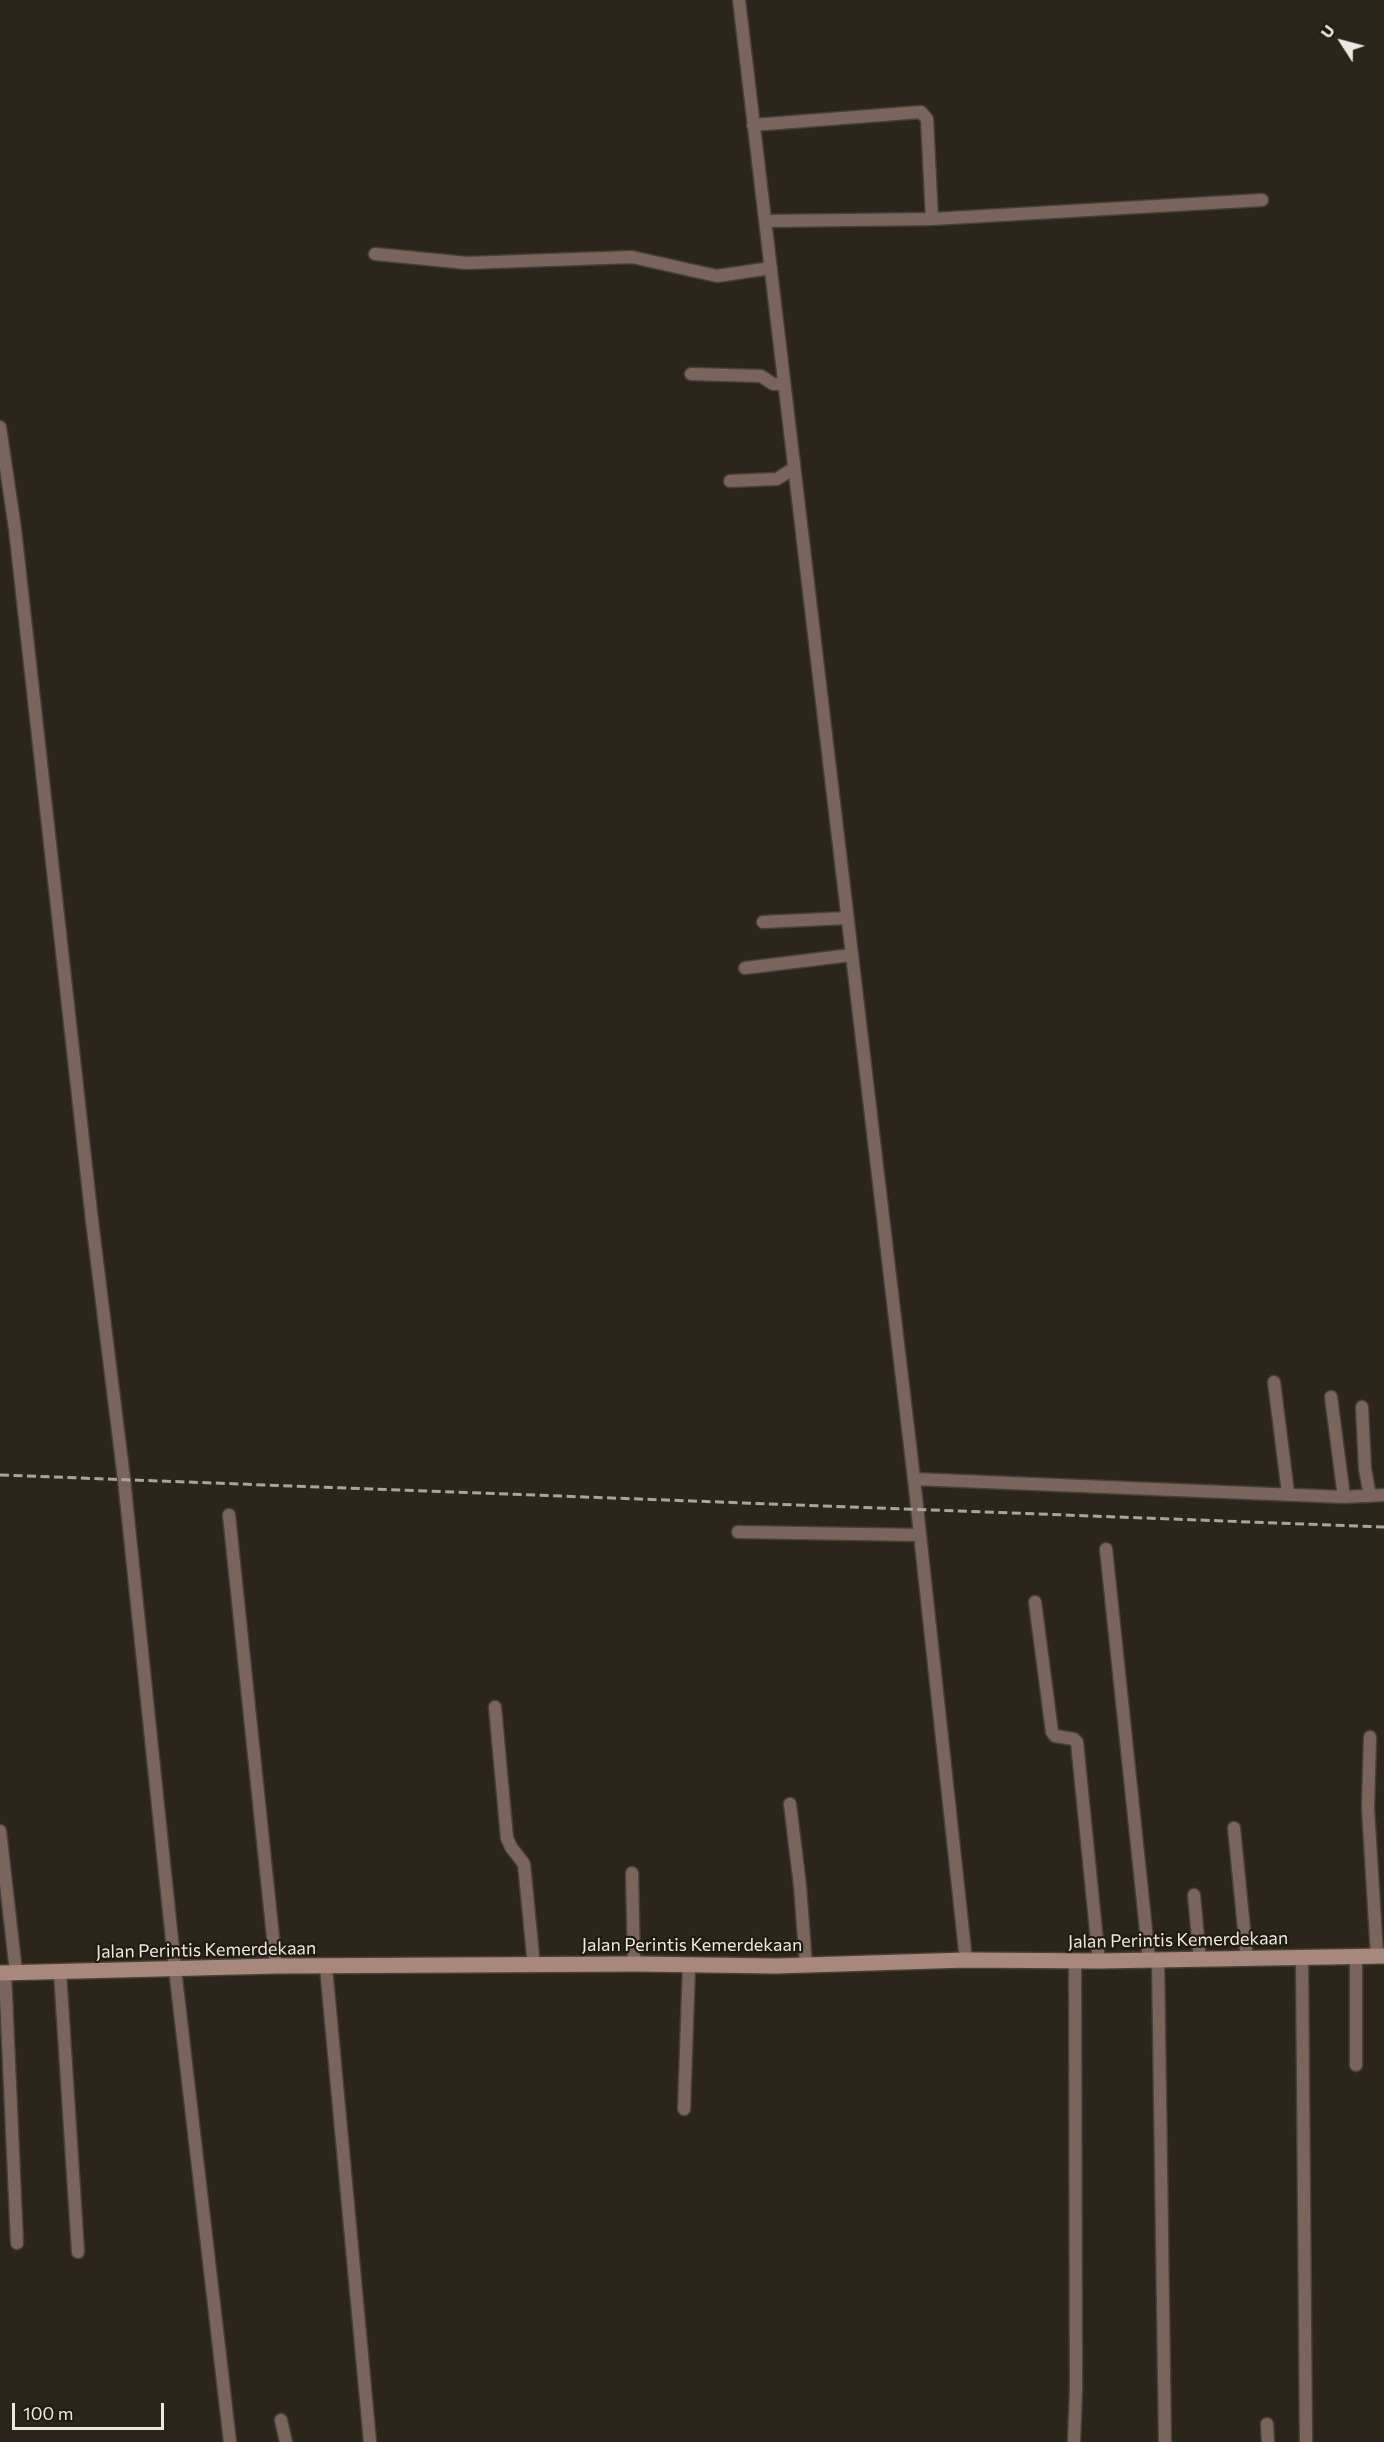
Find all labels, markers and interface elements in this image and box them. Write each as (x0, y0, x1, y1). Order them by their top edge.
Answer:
north arrow (1312, 12, 1372, 72)
text: U (1316, 21, 1338, 41)
street label: Jalan Perintis Kemerdekaan (1068, 1927, 1288, 1953)
street label: Jalan Perintis Kemerdekaan (582, 1934, 802, 1956)
street label: Jalan Perintis Kemerdekaan (96, 1937, 316, 1963)
scale bar (15, 2391, 166, 2429)
text: 100 m (23, 2402, 73, 2424)

